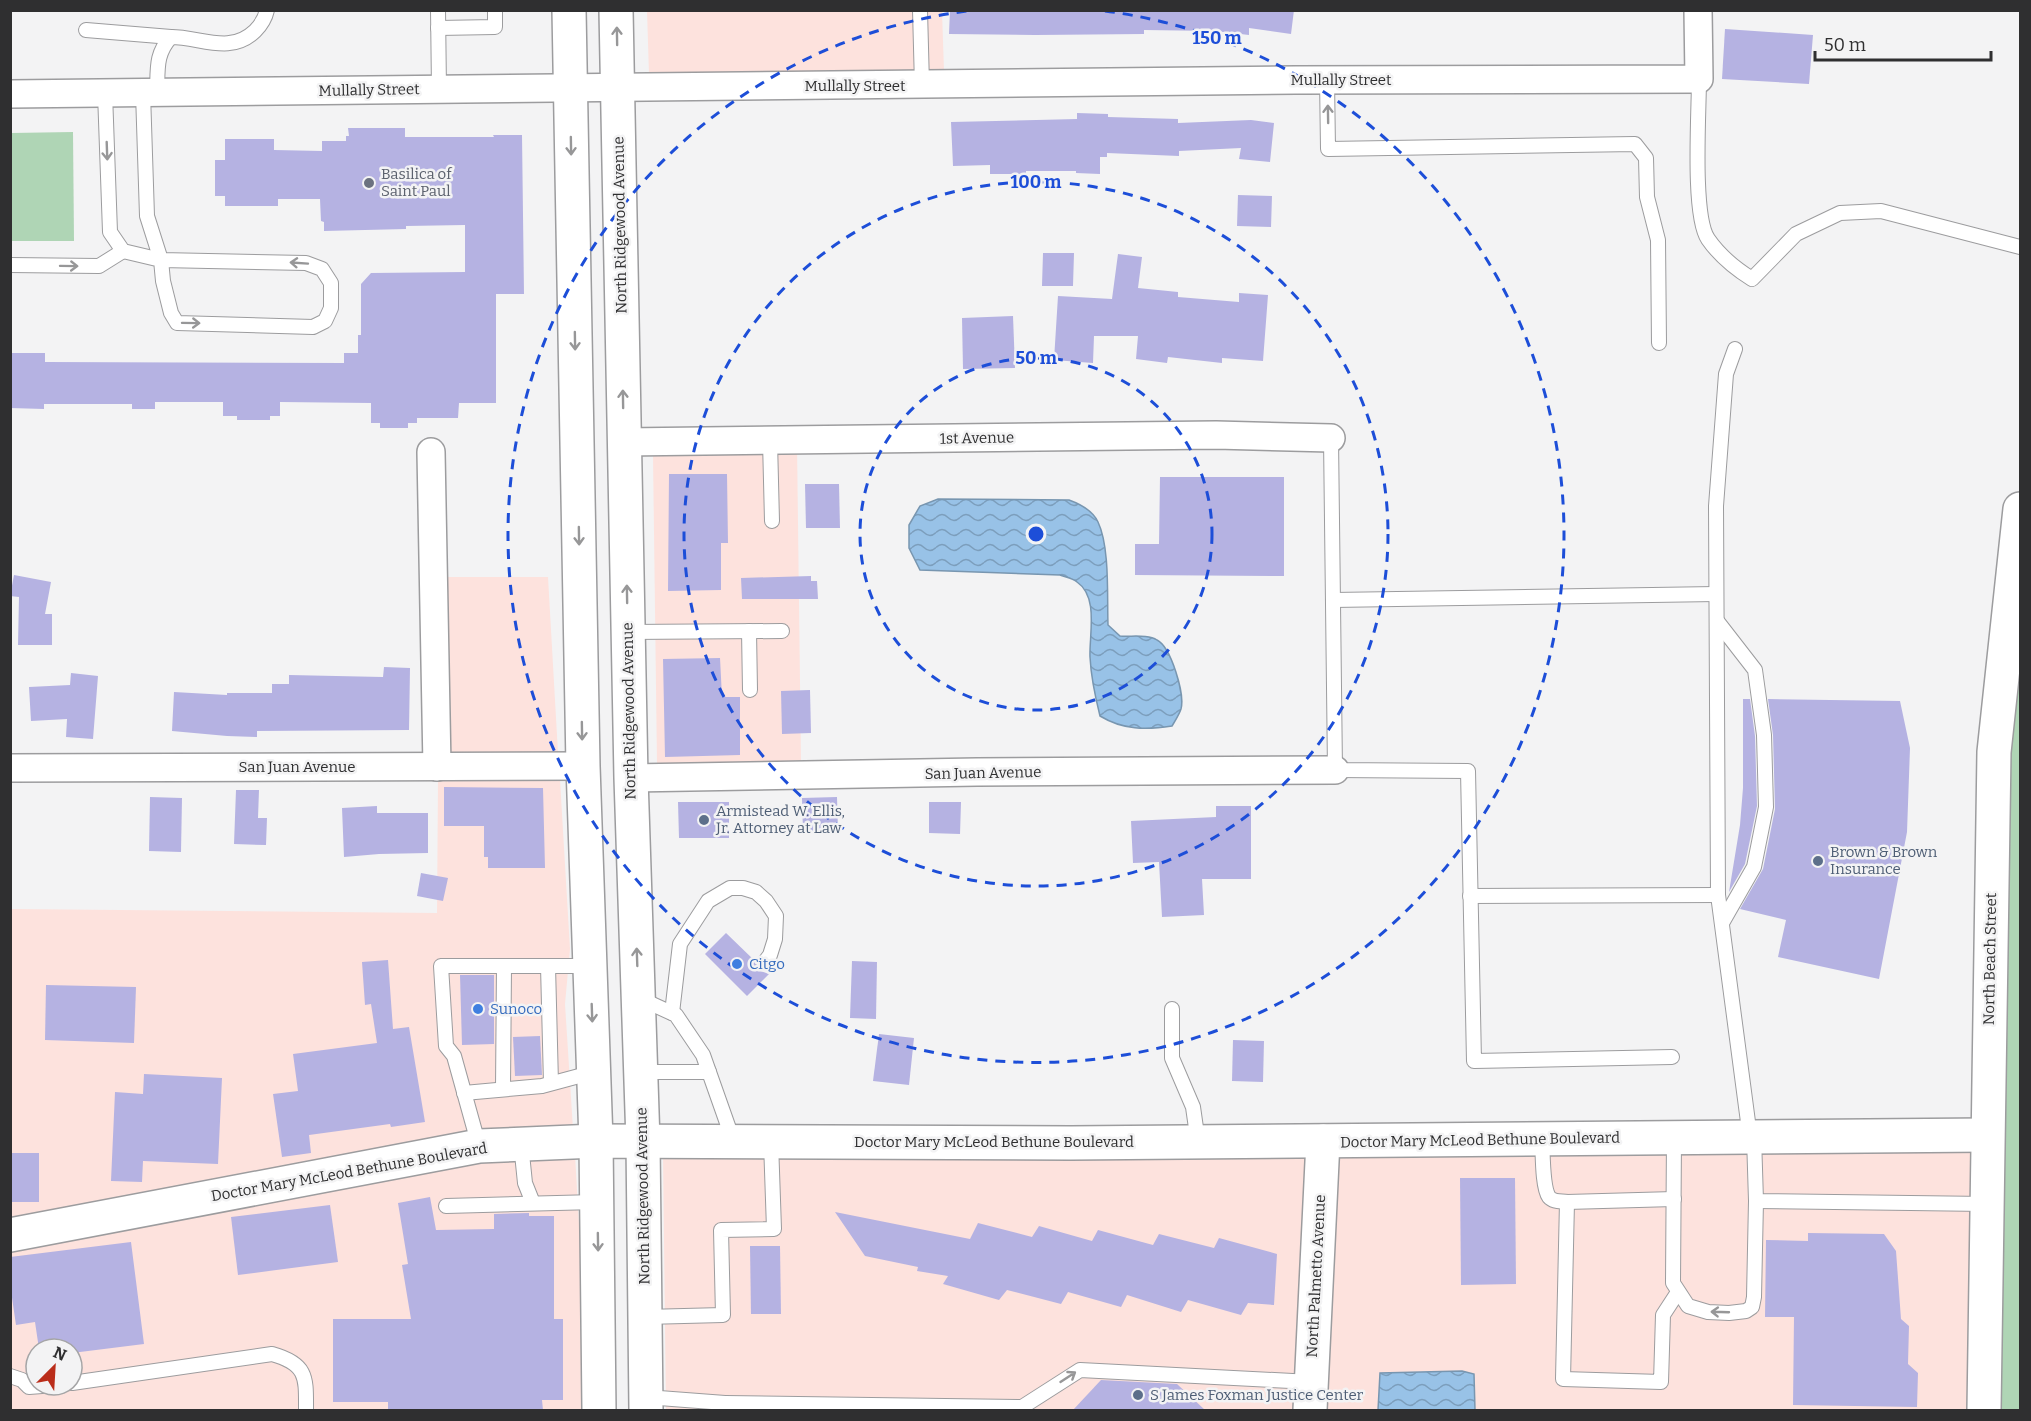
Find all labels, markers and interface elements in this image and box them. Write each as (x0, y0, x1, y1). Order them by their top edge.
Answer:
scale bar (1815, 24, 1990, 62)
one-way arrow (611, 27, 622, 47)
text: 150 m (1192, 27, 1242, 49)
text: 50 m (1824, 34, 1866, 56)
street label: Mullally Street (1290, 71, 1392, 89)
street label: Mullally Street (804, 77, 906, 95)
street label: Mullally Street (318, 80, 420, 100)
one-way arrow (1322, 105, 1334, 125)
one-way arrow (565, 136, 577, 156)
street label: North Ridgewood Avenue (609, 136, 631, 314)
one-way arrow (101, 141, 113, 161)
place label: Basilica of Saint Paul (381, 165, 453, 200)
text: 100 m (1010, 171, 1062, 193)
marker: Basilica of Saint Paul (362, 176, 376, 190)
one-way arrow (290, 258, 309, 269)
one-way arrow (58, 260, 78, 272)
one-way arrow (180, 318, 200, 329)
one-way arrow (569, 331, 581, 351)
text: 50 m (1015, 347, 1057, 369)
one-way arrow (617, 390, 629, 410)
street label: 1st Avenue (940, 428, 1014, 448)
centre of rings (1026, 524, 1046, 544)
one-way arrow (573, 526, 584, 546)
one-way arrow (621, 585, 632, 605)
street label: North Ridgewood Avenue (618, 622, 640, 800)
one-way arrow (577, 721, 588, 741)
street label: San Juan Avenue (239, 758, 355, 776)
street label: San Juan Avenue (924, 763, 1042, 783)
place label: Armistead W. Ellis, Jr. Attorney at Law (715, 802, 845, 837)
marker: Armistead W. Ellis, Jr. Attorney at Law (697, 813, 711, 827)
place label: Brown & Brown Insurance (1830, 843, 1938, 878)
marker: Brown & Brown Insurance (1811, 854, 1825, 868)
street label: North Beach Street (1980, 892, 2000, 1025)
one-way arrow (631, 948, 643, 968)
place label: Citgo (749, 955, 785, 973)
marker: Citgo (730, 957, 744, 971)
place label: Sunoco (490, 1000, 542, 1018)
marker: Sunoco (471, 1002, 485, 1016)
one-way arrow (586, 1003, 597, 1023)
street label: North Ridgewood Avenue (632, 1107, 654, 1285)
street label: Doctor Mary McLeod Bethune Boulevard (1340, 1129, 1620, 1151)
street label: Doctor Mary McLeod Bethune Boulevard (854, 1133, 1134, 1151)
street label: Doctor Mary McLeod Bethune Boulevard (210, 1139, 489, 1205)
street label: North Palmetto Avenue (1303, 1194, 1329, 1358)
one-way arrow (592, 1231, 604, 1251)
one-way arrow (1710, 1307, 1730, 1318)
north arrow (24, 1337, 84, 1397)
text: N (50, 1343, 69, 1365)
one-way arrow (1059, 1371, 1076, 1383)
place label: S James Foxman Justice Center (1150, 1386, 1364, 1404)
marker: S James Foxman Justice Center (1131, 1388, 1145, 1402)

